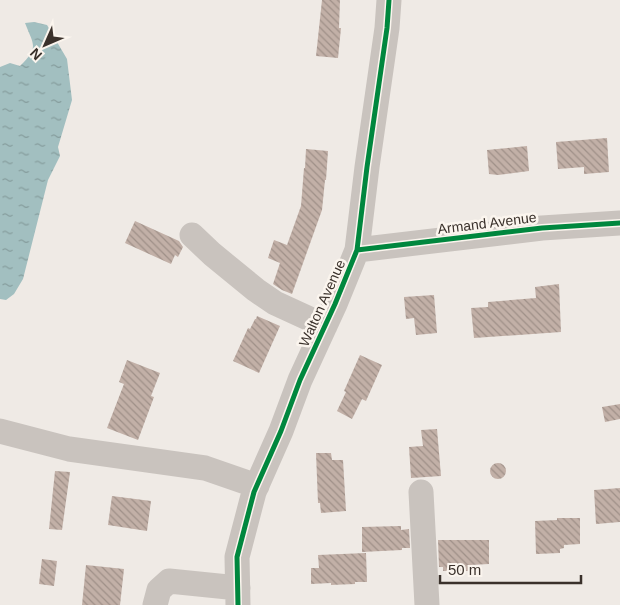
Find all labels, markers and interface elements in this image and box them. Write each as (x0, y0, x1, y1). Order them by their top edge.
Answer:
north arrow (20, 20, 70, 70)
text: N (27, 45, 45, 63)
street label: Armand Avenue (437, 209, 537, 237)
street label: Walton Avenue (296, 257, 348, 349)
scale bar (440, 552, 581, 584)
text: 50 m (448, 561, 481, 578)

